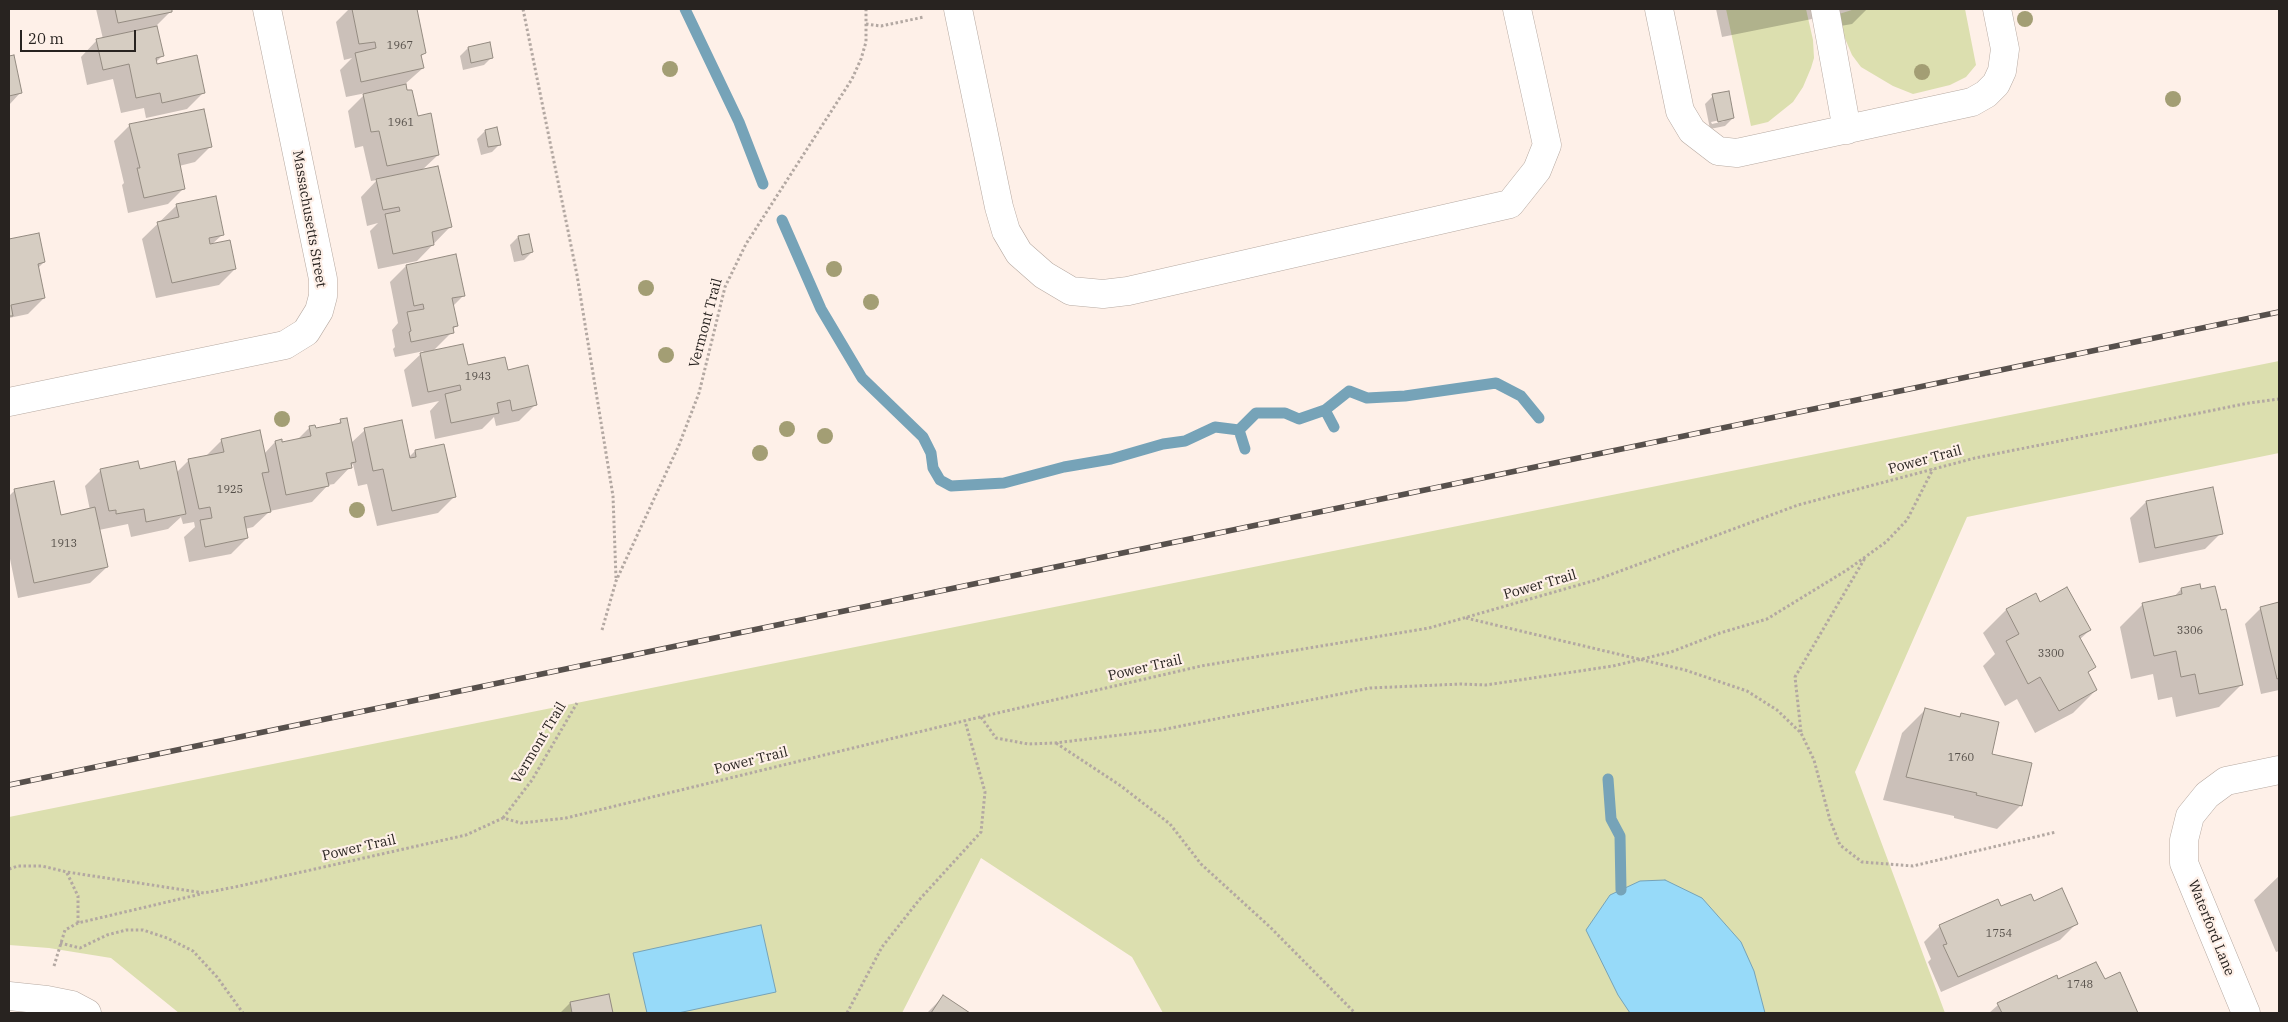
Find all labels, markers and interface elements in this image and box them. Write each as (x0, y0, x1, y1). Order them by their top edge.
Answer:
scale bar (22, 20, 139, 52)
text: 20 m (28, 29, 64, 48)
house number: 1967 (387, 39, 413, 53)
house number: 1961 (388, 116, 414, 130)
street label: Massachusetts Street (289, 149, 329, 289)
street label: Vermont Trail (686, 276, 726, 370)
house number: 1943 (465, 370, 491, 384)
street label: Power Trail (1886, 442, 1964, 478)
house number: 1925 (217, 483, 243, 497)
house number: 1913 (51, 537, 77, 551)
street label: Power Trail (1501, 567, 1579, 603)
house number: 3306 (2177, 624, 2203, 638)
house number: 3300 (2038, 647, 2064, 661)
street label: Power Trail (1106, 651, 1184, 685)
street label: Vermont Trail (508, 699, 570, 787)
street label: Power Trail (712, 744, 790, 778)
house number: 1760 (1948, 751, 1974, 765)
street label: Power Trail (320, 831, 398, 865)
street label: Waterford Lane (2184, 878, 2238, 978)
house number: 1754 (1986, 927, 2012, 941)
house number: 1748 (2067, 978, 2093, 992)

